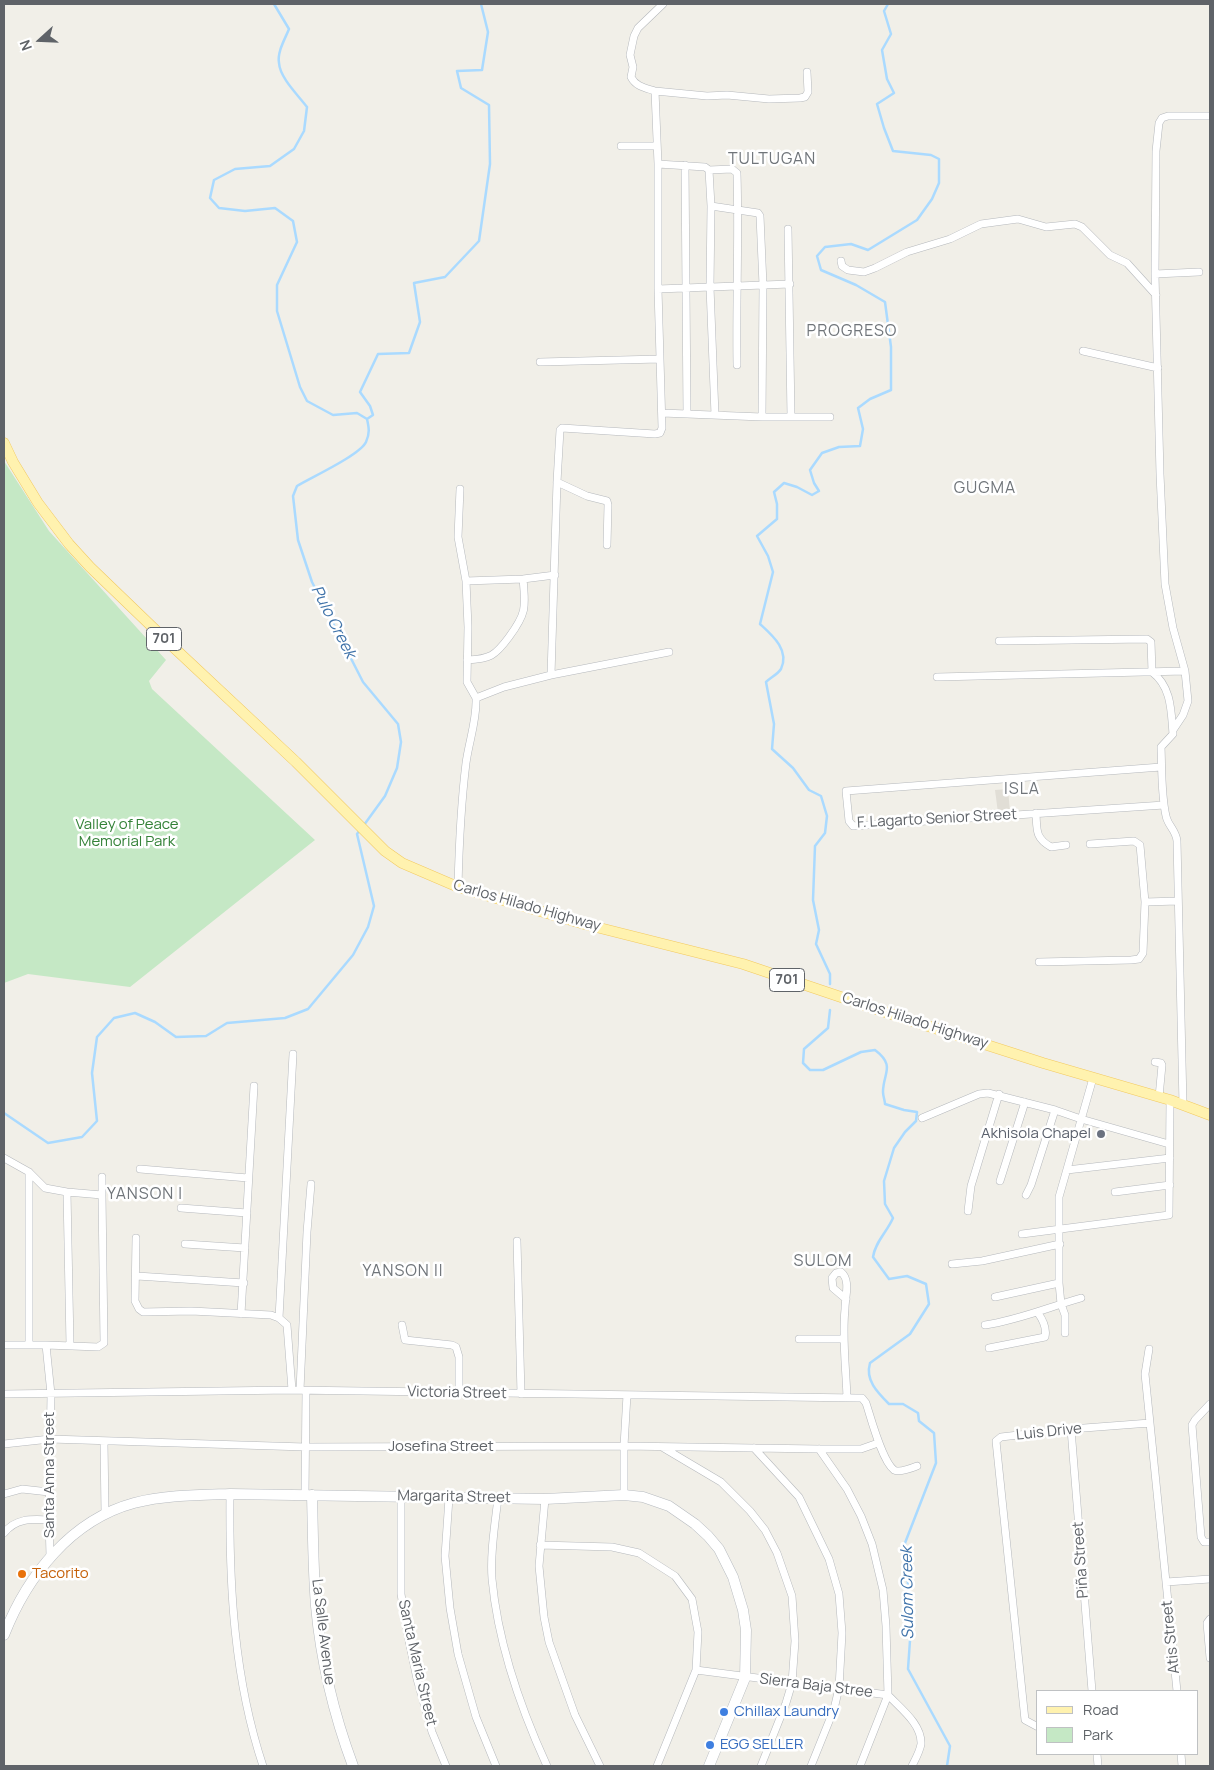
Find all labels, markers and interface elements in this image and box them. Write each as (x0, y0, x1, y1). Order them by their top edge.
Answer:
north arrow (15, 15, 65, 65)
text: N (15, 37, 36, 53)
district label: TULTUGAN (727, 150, 817, 170)
district label: PROGRESO (806, 322, 898, 342)
district label: GUGMA (953, 479, 1017, 499)
water label: Pulo Creek (306, 582, 360, 662)
road number: 701 (146, 628, 182, 650)
district label: ISLA (1004, 780, 1040, 800)
street label: F. Lagarto Senior Street (856, 806, 1018, 832)
park label: Valley of Peace Memorial Park (75, 816, 179, 851)
street label: Carlos Hilado Highway (451, 876, 603, 936)
road number: 701 (770, 968, 804, 992)
street label: Carlos Hilado Highway (840, 989, 990, 1053)
place label: Akhisola Chapel (981, 1125, 1091, 1143)
marker: Akhisola Chapel (1095, 1128, 1107, 1140)
district label: YANSON I (106, 1185, 184, 1205)
district label: SULOM (793, 1252, 853, 1272)
district label: YANSON II (361, 1262, 445, 1282)
street label: Victoria Street (407, 1383, 507, 1403)
street label: Santa Anna Street (41, 1412, 59, 1538)
street label: Luis Drive (1015, 1420, 1083, 1444)
street label: Josefina Street (388, 1438, 494, 1456)
street label: Margarita Street (397, 1487, 511, 1507)
street label: Piña Street (1069, 1521, 1093, 1599)
water label: Sulom Creek (898, 1546, 918, 1640)
place label: Tacorito (32, 1565, 89, 1583)
marker: Tacorito (16, 1568, 28, 1580)
street label: La Salle Avenue (308, 1578, 338, 1686)
street label: Santa Maria Street (394, 1598, 440, 1728)
street label: Atis Street (1158, 1599, 1184, 1675)
street label: Sierra Baja Stree (758, 1670, 874, 1702)
legend (1036, 1690, 1199, 1755)
text: Road (1083, 1699, 1119, 1720)
place label: Chillax Laundry (734, 1703, 839, 1721)
marker: Chillax Laundry (718, 1706, 730, 1718)
text: Park (1083, 1724, 1113, 1745)
place label: EGG SELLER (720, 1736, 803, 1754)
marker: EGG SELLER (704, 1739, 716, 1751)

